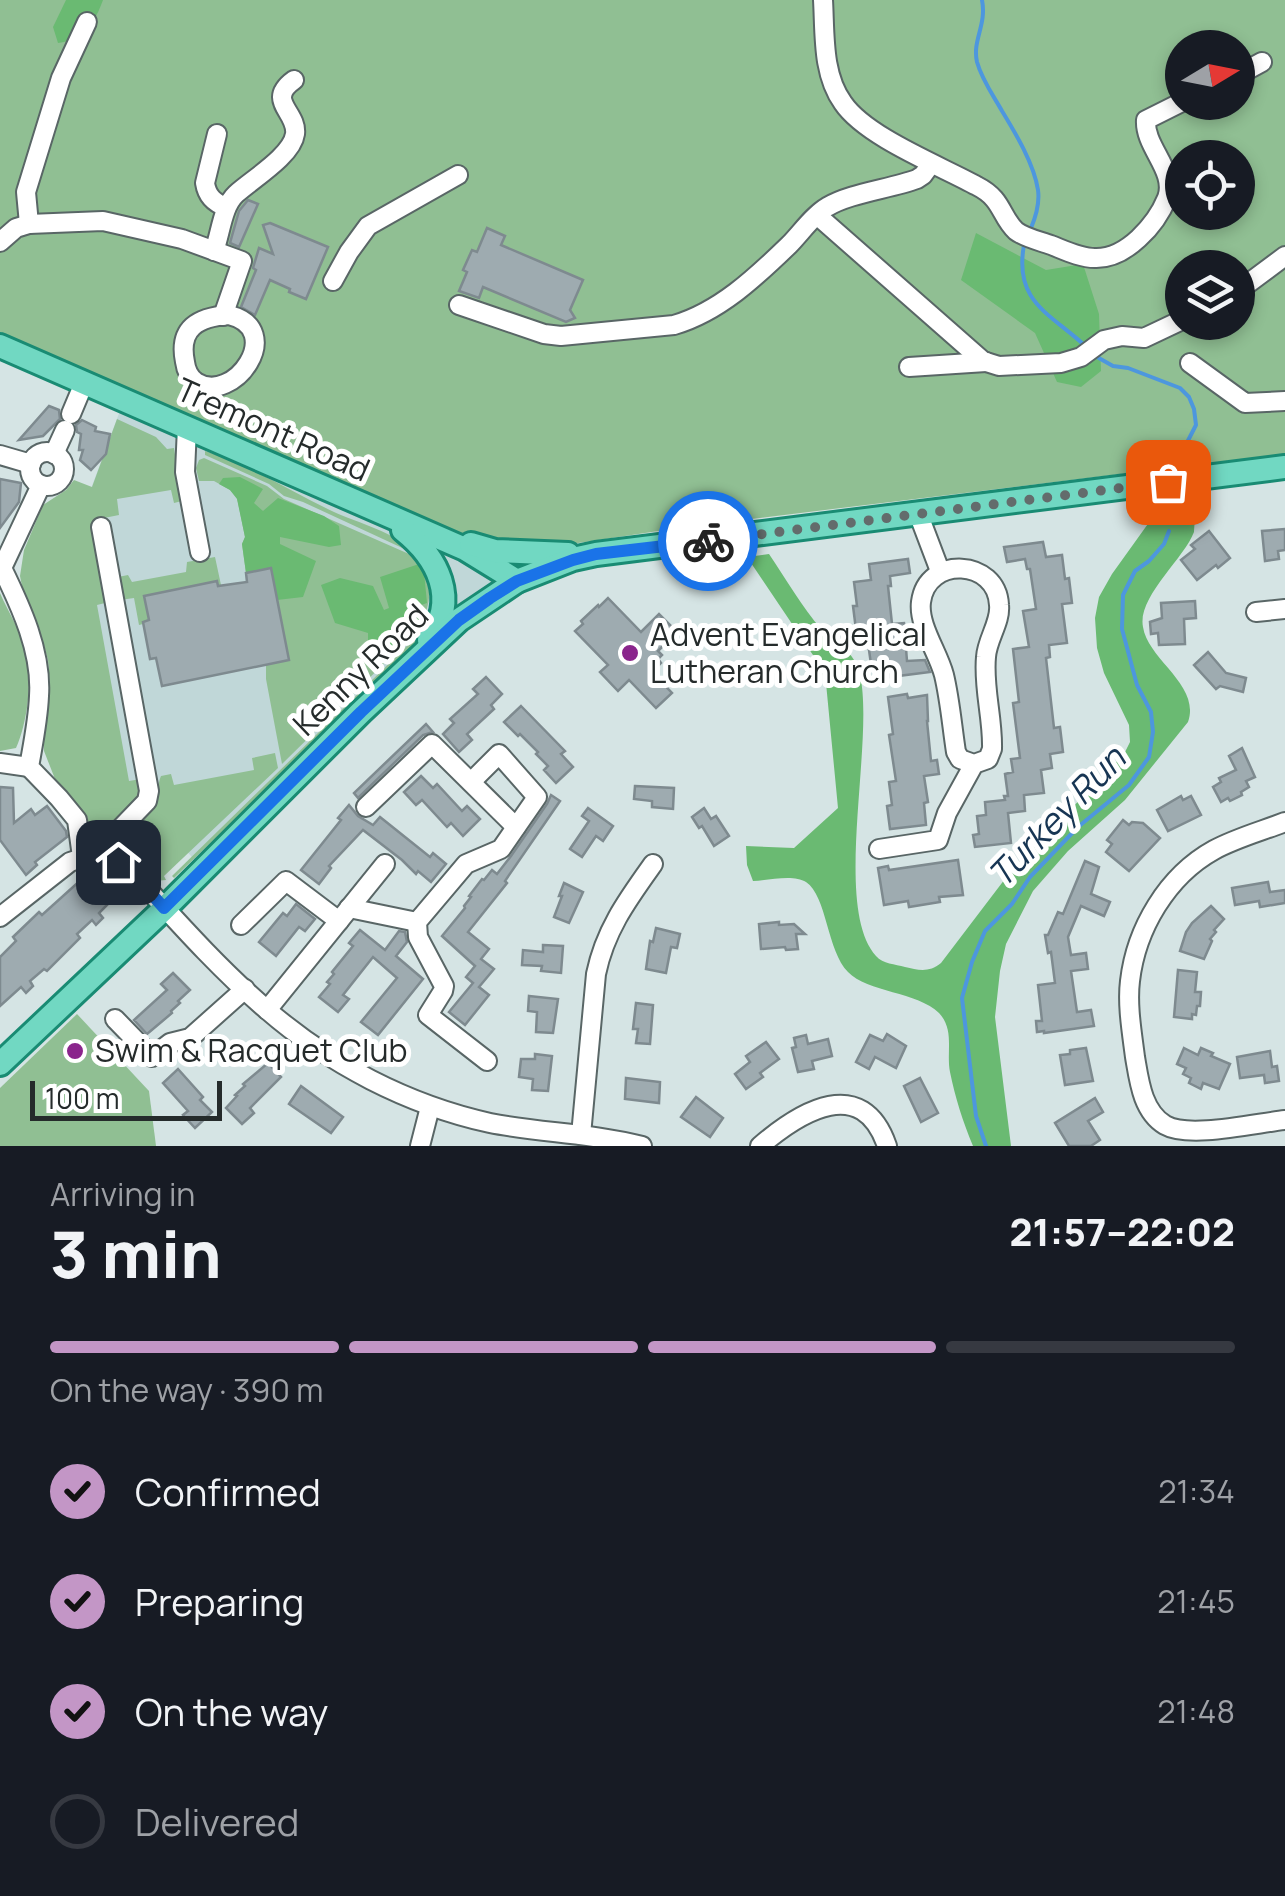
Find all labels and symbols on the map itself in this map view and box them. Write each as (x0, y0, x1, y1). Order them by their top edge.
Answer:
north arrow (1165, 30, 1255, 120)
street label: Tremont Road (170, 367, 377, 491)
pin (1126, 440, 1211, 525)
courier (658, 491, 758, 591)
street label: Kenny Road (283, 594, 438, 745)
place label: Advent Evangelical Lutheran Church (650, 612, 927, 693)
marker: Advent Evangelical Lutheran Church (619, 642, 641, 664)
water label: Turkey Run (977, 734, 1136, 897)
pin (76, 820, 161, 905)
place label: Swim & Racquet Club (95, 1028, 407, 1072)
marker: Swim & Racquet Club (64, 1040, 86, 1062)
scale bar (30, 1076, 222, 1120)

